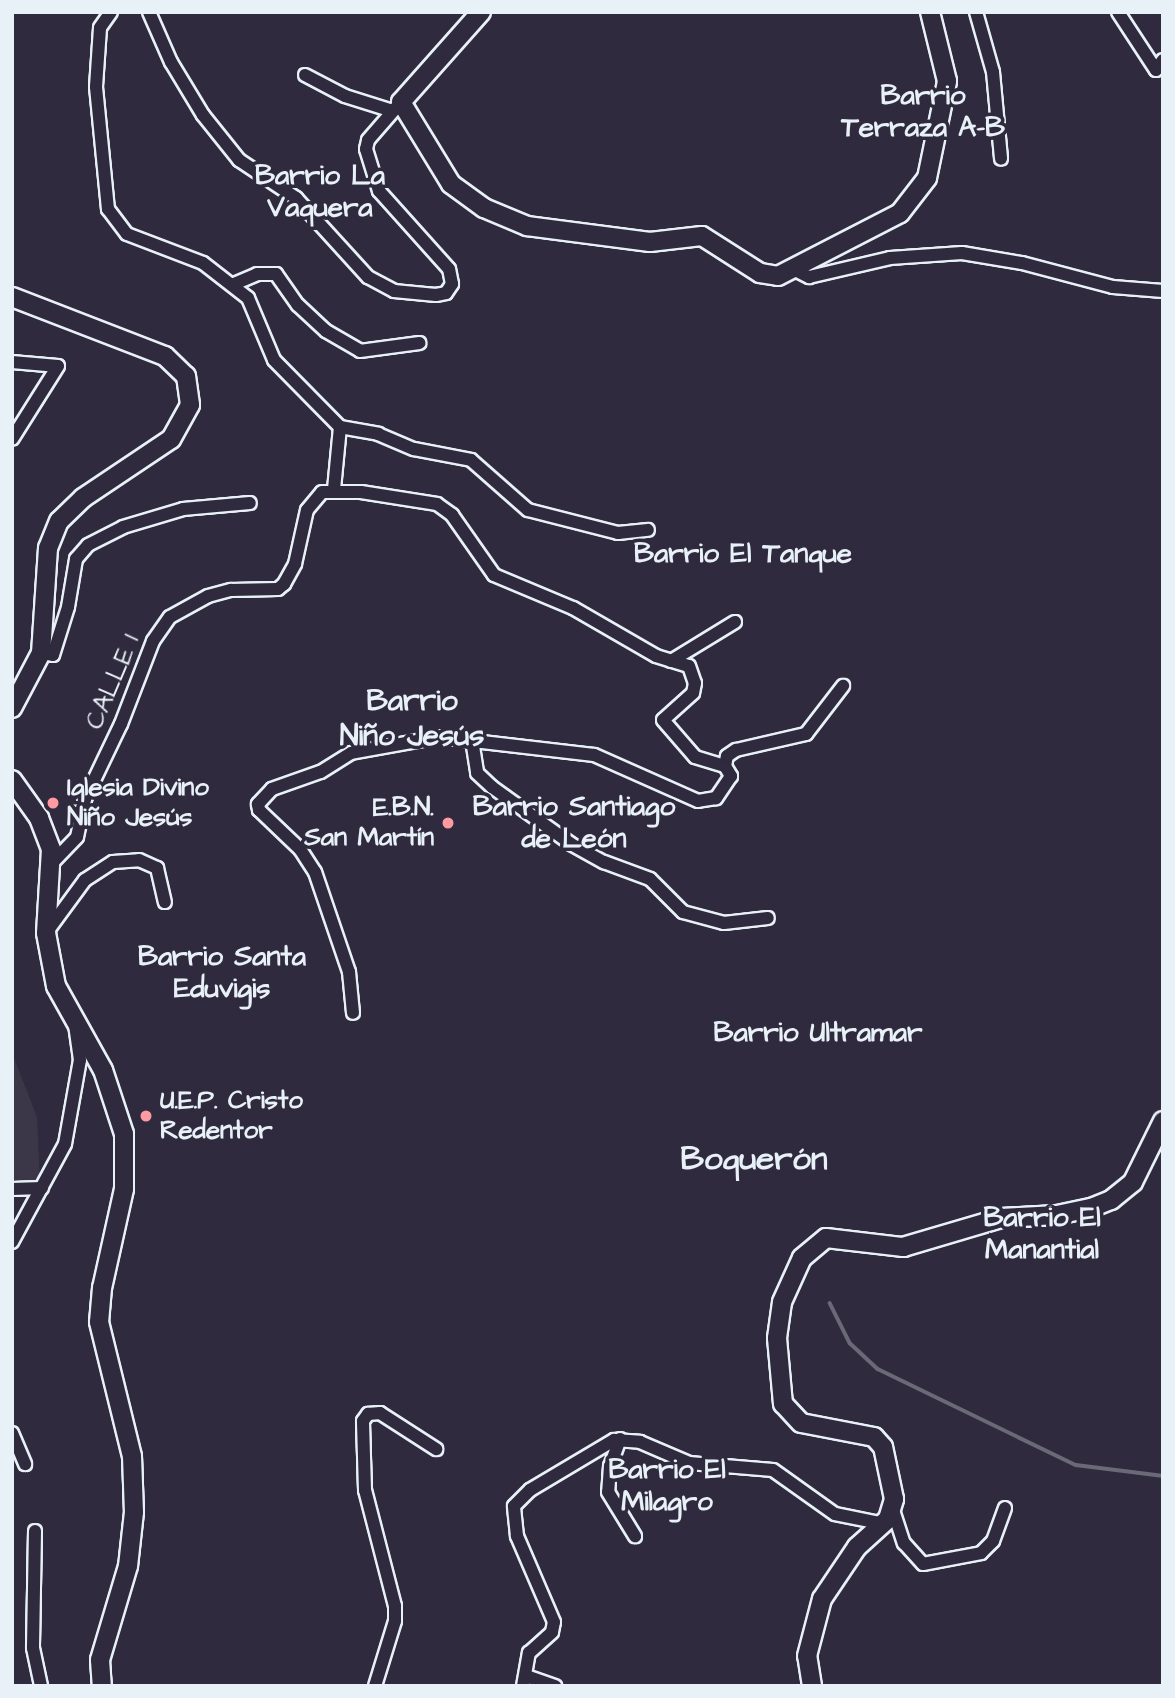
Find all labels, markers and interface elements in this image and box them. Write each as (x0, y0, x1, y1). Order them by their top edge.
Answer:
district label: Barrio Terraza A-B (841, 79, 1005, 145)
district label: Barrio La Vaquera (255, 159, 385, 225)
district label: Barrio El Tanque (634, 537, 852, 571)
street label: CALLE 1 (79, 630, 147, 734)
district label: Barrio Niño Jesús (340, 683, 484, 754)
place label: Iglesia Divino Niño Jesús (67, 772, 209, 834)
district label: Barrio Santiago de León (473, 790, 675, 856)
place label: E.B.N. San Martín (304, 792, 434, 854)
marker: Iglesia Divino Niño Jesús (45, 795, 61, 811)
marker: E.B.N. San Martín (440, 815, 456, 831)
district label: Barrio Santa Eduvigis (138, 940, 306, 1006)
district label: Barrio Ultramar (714, 1016, 922, 1050)
place label: U.E.P. Cristo Redentor (160, 1085, 303, 1146)
marker: U.E.P. Cristo Redentor (138, 1108, 154, 1124)
district label: Boquerón (681, 1140, 827, 1180)
district label: Barrio El Manantial (983, 1201, 1101, 1267)
district label: Barrio El Milagro (608, 1453, 726, 1519)

